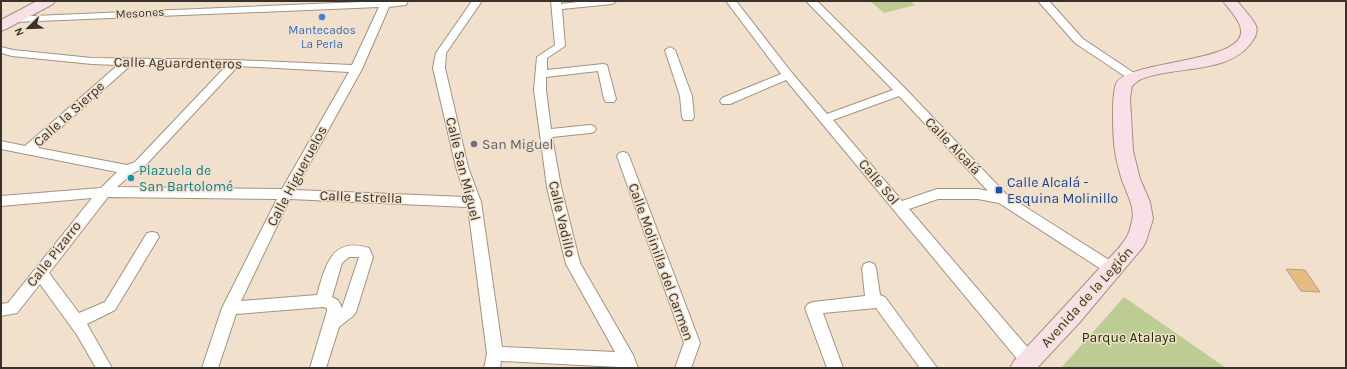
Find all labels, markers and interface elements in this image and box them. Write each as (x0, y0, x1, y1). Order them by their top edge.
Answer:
street label: Mesones (115, 5, 165, 21)
north arrow (8, 8, 48, 48)
marker: Mantecados La Perla (317, 12, 327, 22)
place label: Mantecados La Perla (288, 23, 356, 51)
text: N (12, 26, 27, 38)
street label: Calle Aguardenteros (114, 53, 242, 73)
street label: Calle la Sierpe (30, 78, 108, 150)
street label: Calle Alcalá (921, 114, 985, 178)
street label: Calle San Miguel (442, 115, 484, 223)
street label: Calle Higueruelos (263, 123, 331, 229)
place label: San Miguel (482, 136, 553, 153)
marker: San Miguel (469, 139, 479, 149)
street label: Calle Sol (855, 156, 903, 208)
place label: Plazuela de San Bartolomé (139, 162, 233, 195)
marker: Plazuela de San Bartolomé (126, 173, 136, 183)
place label: Calle Alcalá - Esquina Molinillo (1007, 174, 1118, 207)
street label: Calle Vadillo (545, 179, 579, 259)
street label: Calle Molinilla del Carmen (625, 181, 697, 343)
marker: Calle Alcalá - Esquina Molinillo (994, 185, 1004, 195)
street label: Calle Estrella (319, 187, 403, 207)
street label: Calle Pizarro (23, 218, 85, 290)
street label: Avenida de la Legión (1037, 243, 1137, 351)
park label: Parque Atalaya (1082, 329, 1176, 346)

